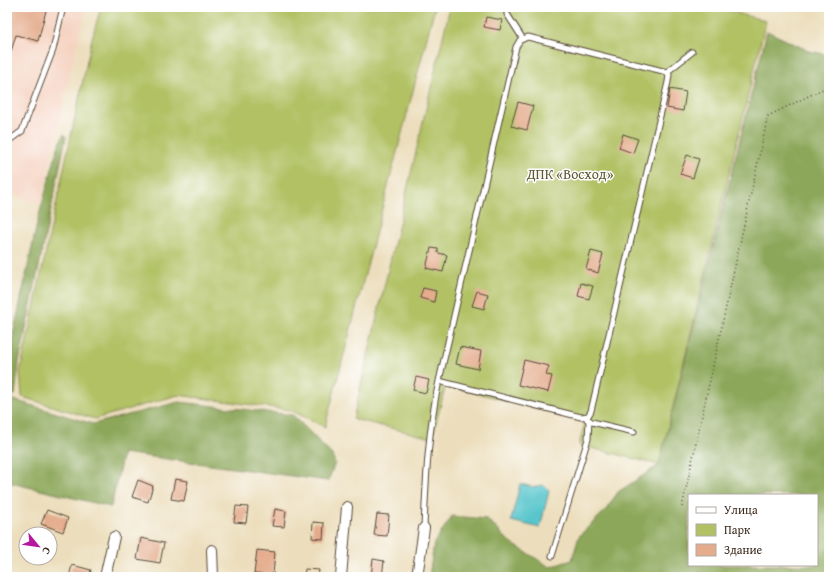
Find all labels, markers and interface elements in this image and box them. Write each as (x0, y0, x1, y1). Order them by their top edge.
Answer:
park label: ДПК «Восход» (526, 164, 613, 184)
legend (688, 494, 818, 566)
text: Улица (724, 501, 758, 518)
text: Парк (724, 521, 751, 538)
north arrow (18, 526, 58, 566)
text: Здание (724, 541, 763, 558)
text: С (38, 544, 55, 557)

